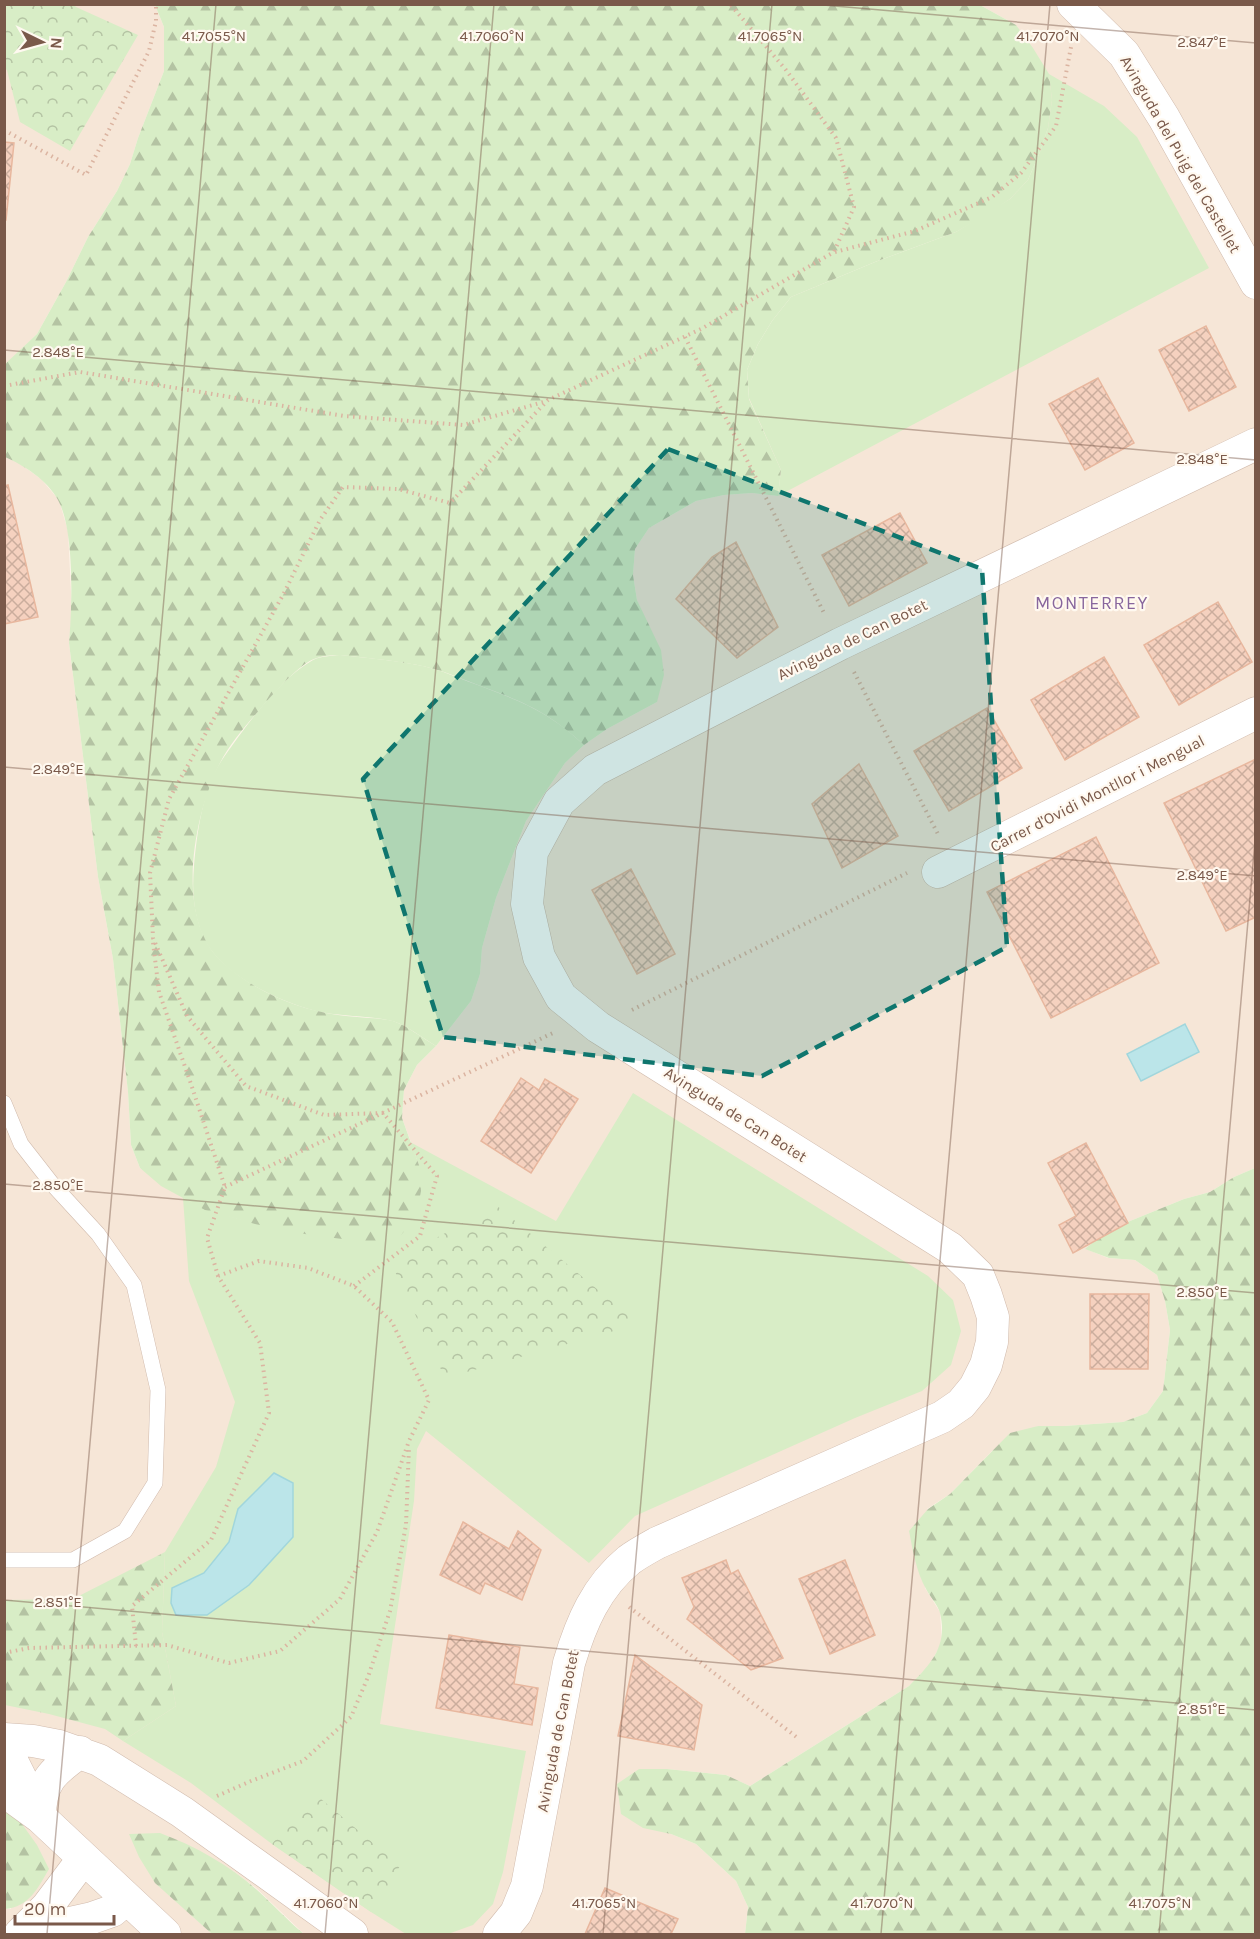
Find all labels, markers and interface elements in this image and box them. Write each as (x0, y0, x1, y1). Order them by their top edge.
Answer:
north arrow (12, 12, 72, 72)
text: 41.7055°N (182, 27, 246, 45)
text: 41.7060°N (460, 27, 524, 45)
text: 41.7065°N (738, 27, 802, 45)
text: 41.7070°N (1016, 27, 1080, 45)
text: 2.847°E (1177, 33, 1227, 51)
text: N (46, 37, 66, 50)
street label: Avinguda del Puig del Castellet (1116, 52, 1245, 256)
text: 2.848°E (32, 343, 84, 361)
text: 2.848°E (1176, 450, 1228, 468)
district label: MONTERREY (1035, 592, 1149, 614)
street label: Avinguda de Can Botet (774, 595, 930, 684)
street label: Carrer d'Ovidi Montllor i Mengual (987, 731, 1208, 856)
text: 2.849°E (32, 760, 84, 778)
text: 2.849°E (1176, 866, 1228, 884)
street label: Avinguda de Can Botet (661, 1063, 811, 1166)
text: 2.850°E (32, 1176, 84, 1194)
text: 2.850°E (1176, 1283, 1228, 1301)
text: 2.851°E (34, 1593, 82, 1611)
street label: Avinguda de Can Botet (532, 1648, 583, 1814)
text: 2.851°E (1178, 1700, 1226, 1718)
scale bar (15, 1888, 114, 1926)
text: 41.7060°N (294, 1894, 358, 1912)
text: 41.7065°N (572, 1894, 636, 1912)
text: 41.7070°N (850, 1894, 914, 1912)
text: 41.7075°N (1129, 1894, 1191, 1912)
text: 20 m (24, 1898, 66, 1920)

